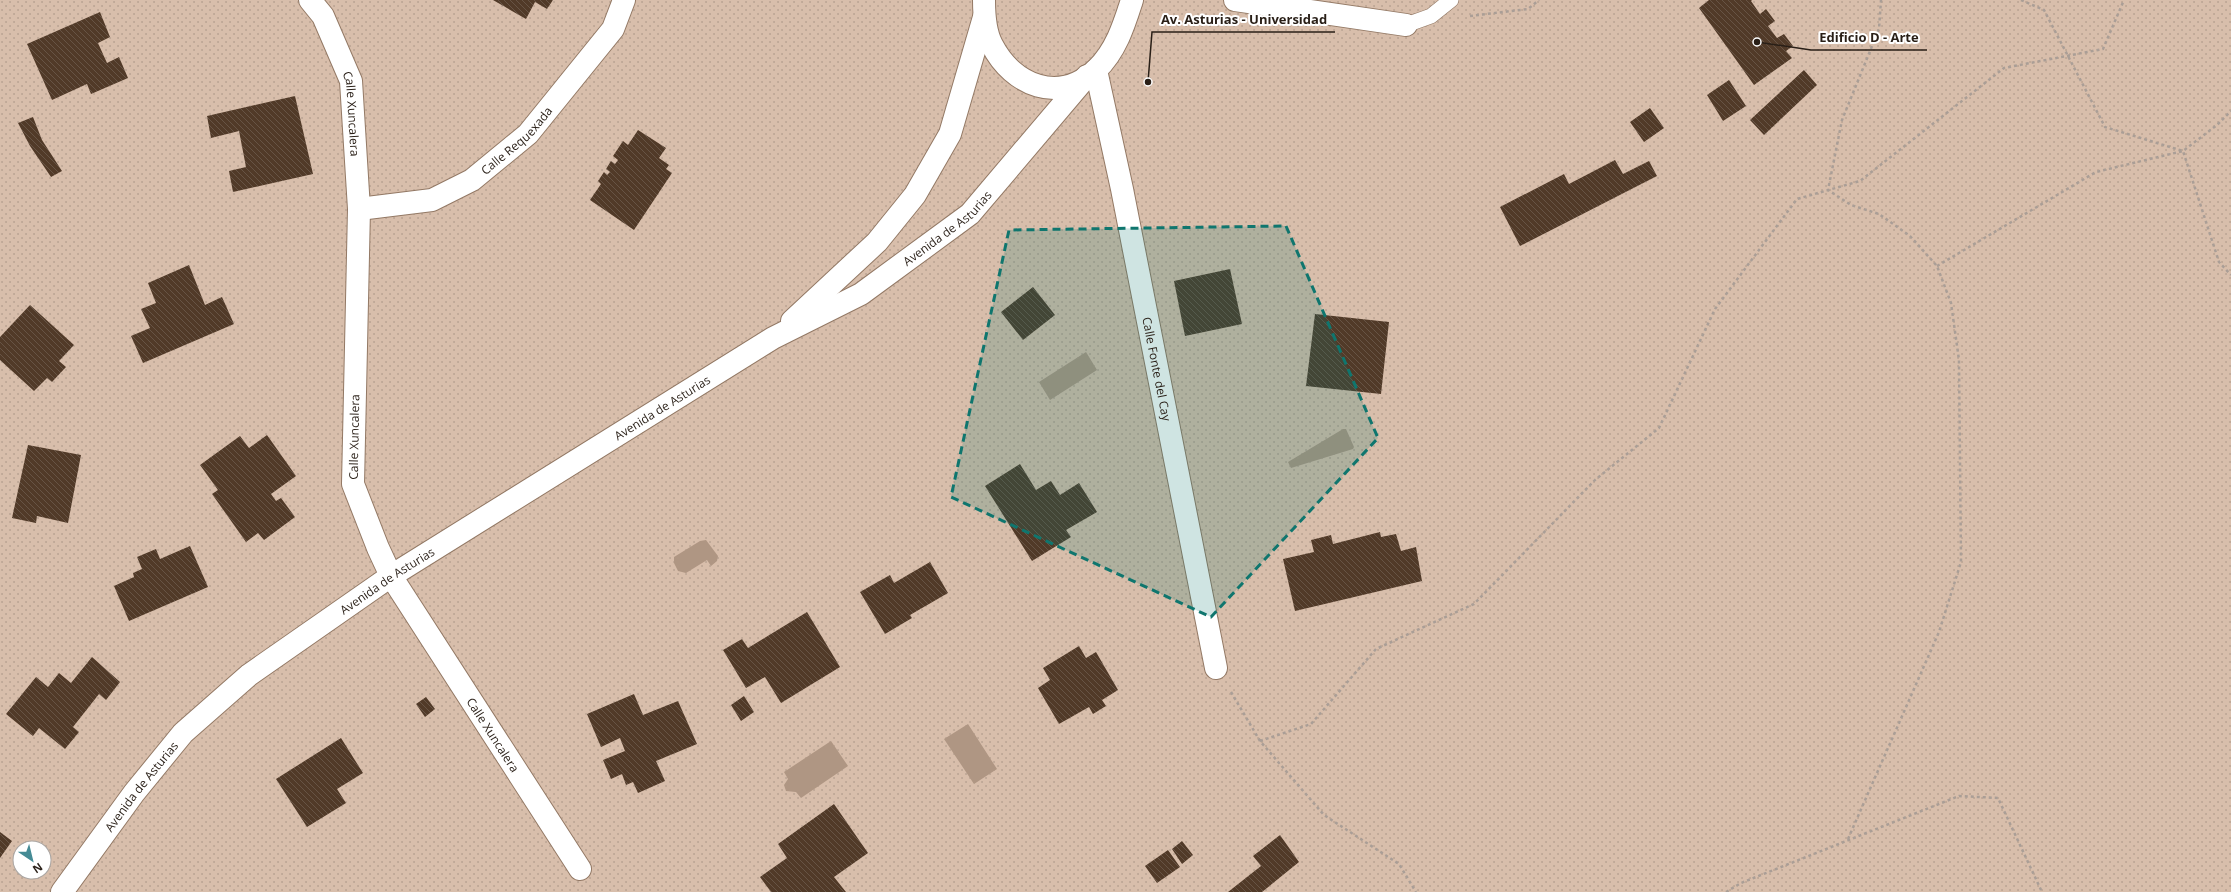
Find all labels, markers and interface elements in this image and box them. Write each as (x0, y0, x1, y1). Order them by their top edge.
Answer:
callout: Av. Asturias - Universidad (1152, 7, 1335, 32)
text: Av. Asturias - Universidad (1161, 10, 1327, 28)
callout: Edificio D - Arte (1811, 25, 1927, 50)
text: Edificio D - Arte (1819, 28, 1919, 46)
street label: Calle Xuncalera (339, 68, 364, 157)
street label: Calle Requexada (477, 103, 556, 178)
street label: Avenida de Asturias (899, 186, 995, 269)
street label: Calle Fonte del Cay (1139, 315, 1176, 423)
street label: Avenida de Asturias (611, 371, 713, 444)
street label: Calle Xuncalera (345, 394, 363, 480)
street label: Avenida de Asturias (336, 543, 438, 618)
street label: Calle Xuncalera (463, 694, 524, 775)
street label: Avenida de Asturias (100, 737, 182, 835)
north arrow (12, 840, 52, 880)
text: N (30, 860, 46, 877)

